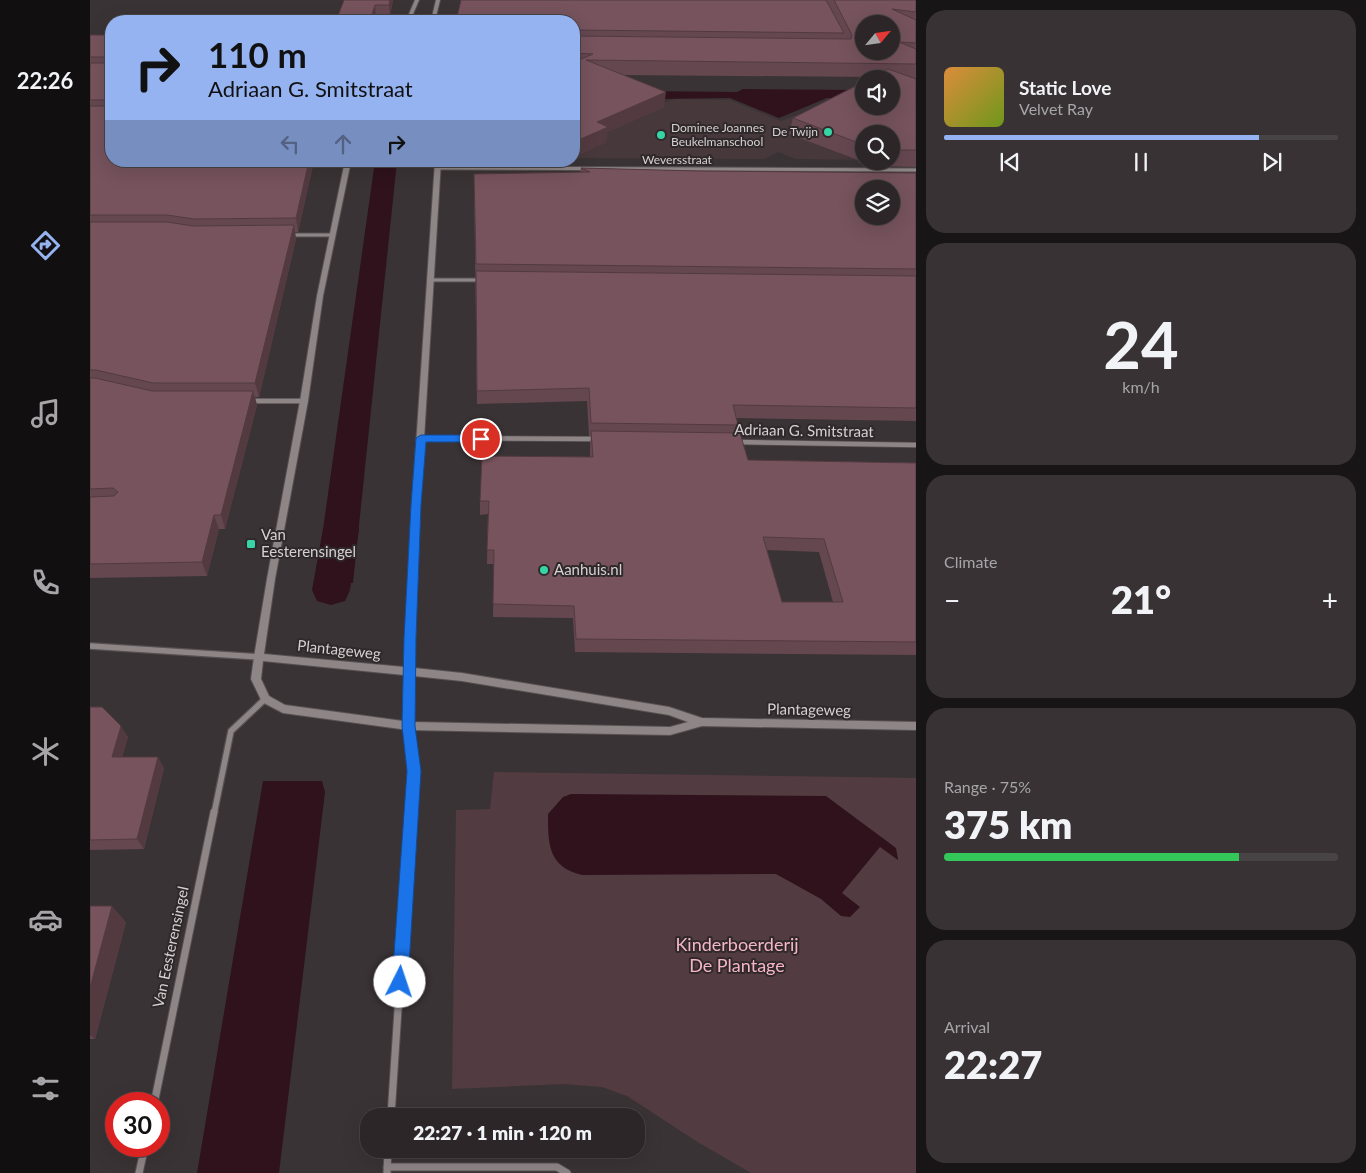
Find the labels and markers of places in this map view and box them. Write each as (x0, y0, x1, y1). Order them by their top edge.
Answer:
place label: Dominee Joannes Beukelmanschool (671, 120, 764, 149)
place label: De Twijn (772, 124, 818, 139)
marker: De Twijn (822, 126, 834, 138)
marker: Dominee Joannes Beukelmanschool (655, 129, 667, 141)
pin (460, 418, 502, 460)
place label: Van Eesterensingel (261, 525, 356, 560)
marker: Van Eesterensingel (245, 538, 257, 550)
place label: Aanhuis.nl (554, 560, 622, 578)
marker: Aanhuis.nl (538, 564, 550, 576)

